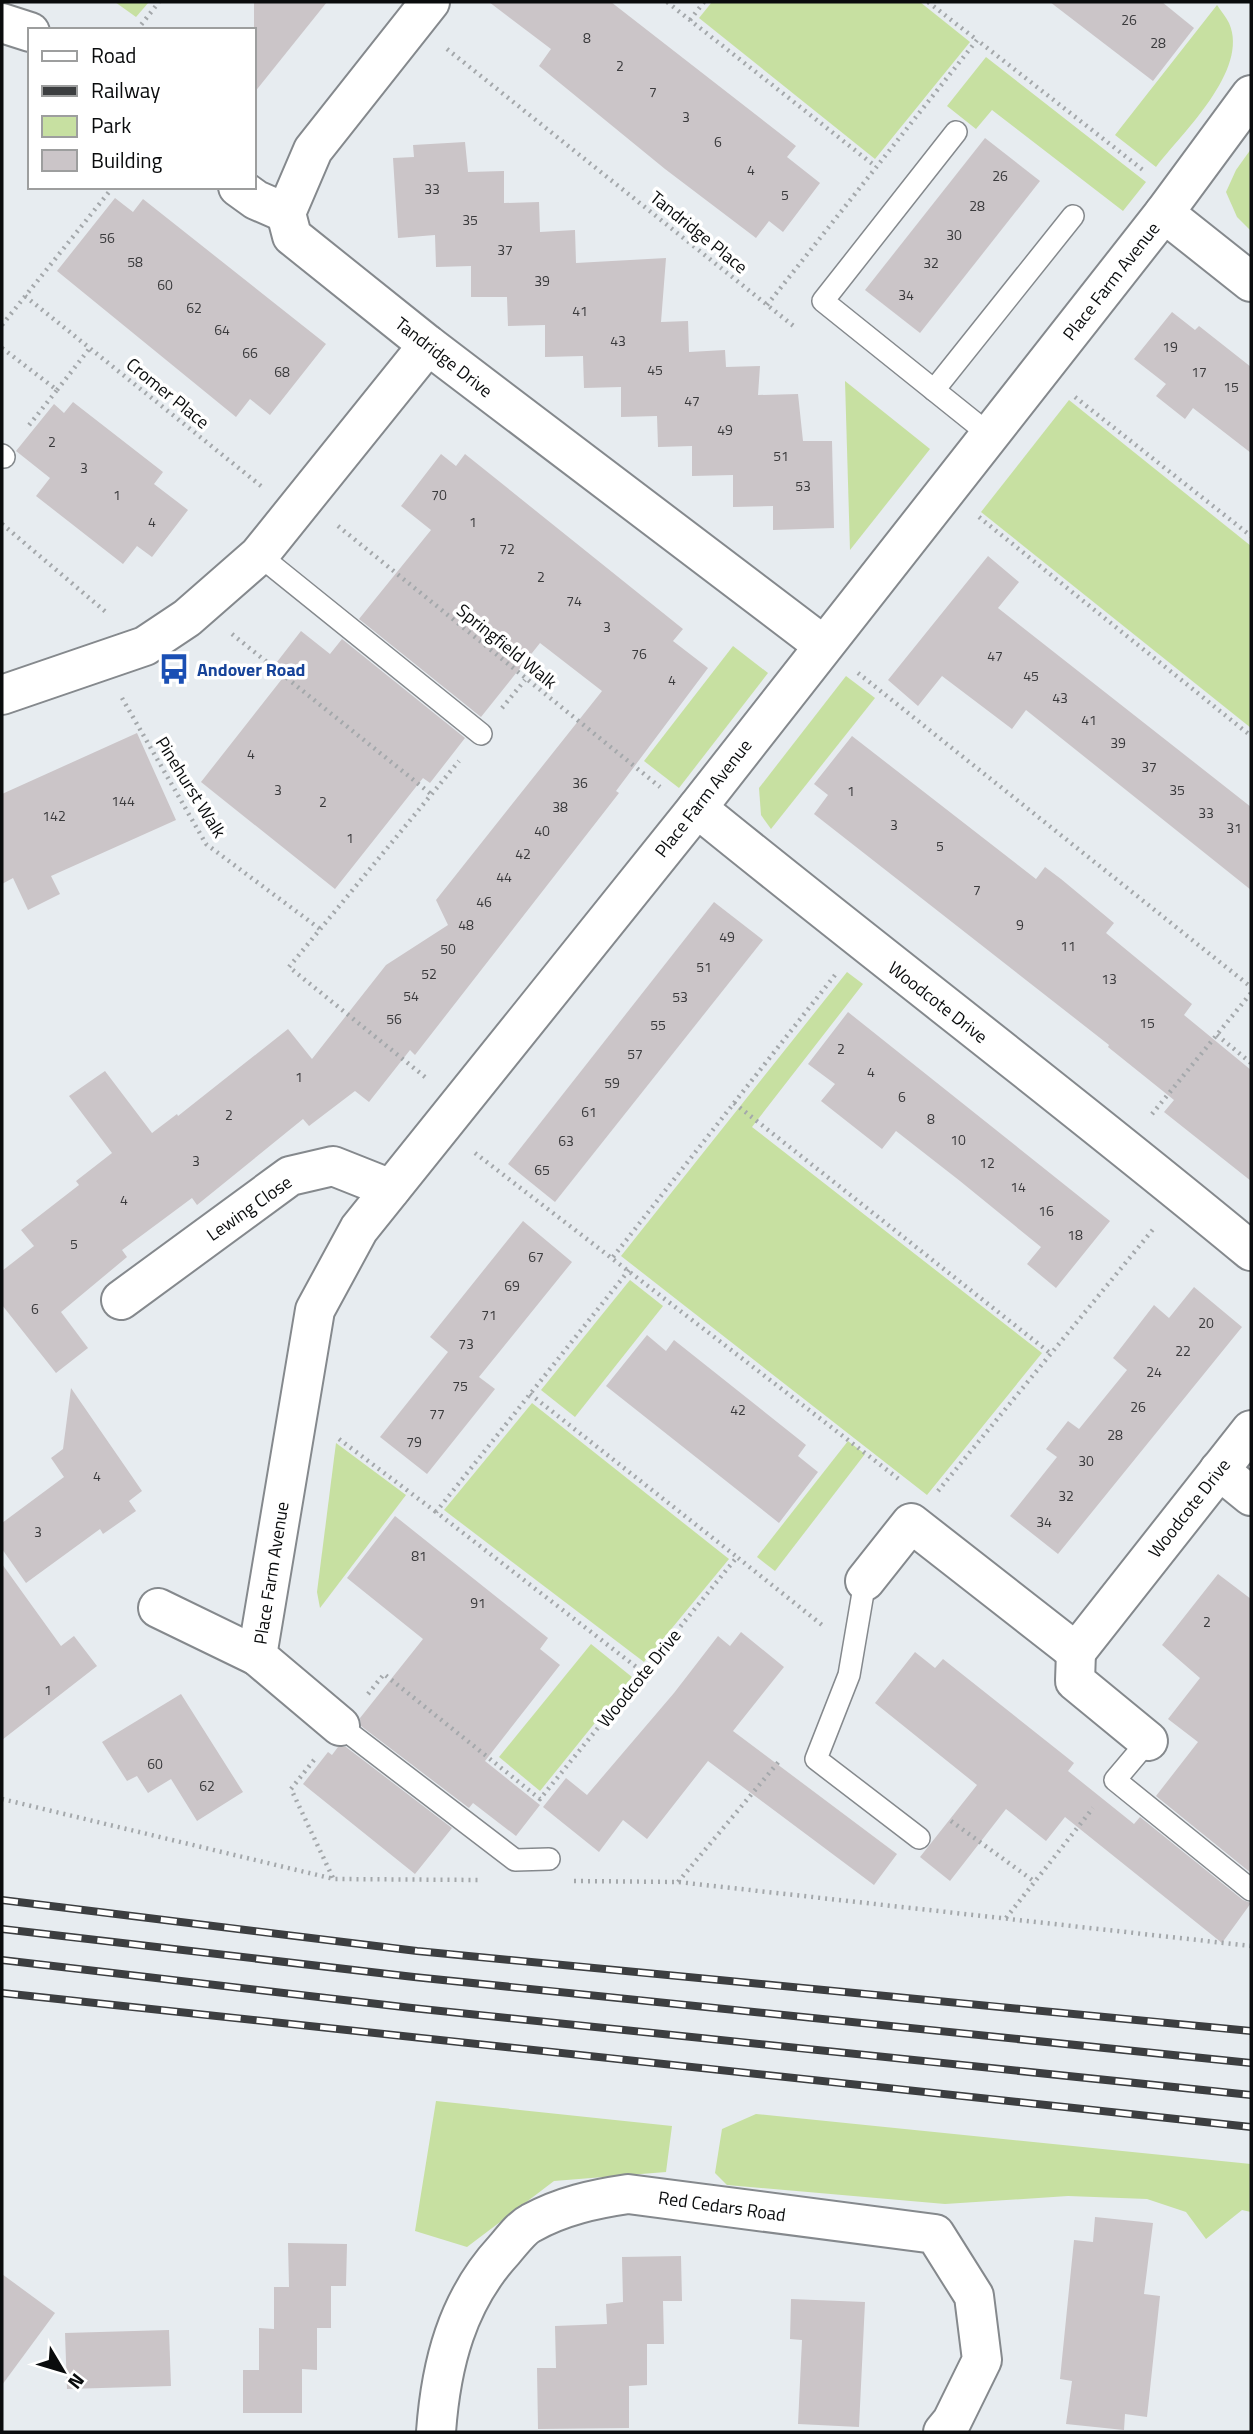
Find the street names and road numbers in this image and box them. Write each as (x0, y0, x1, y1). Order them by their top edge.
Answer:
street label: Tandridge Place (644, 184, 754, 280)
street label: Place Farm Avenue (1056, 216, 1166, 346)
street label: Tandridge Drive (389, 310, 499, 404)
street label: Cromer Place (121, 351, 215, 435)
street label: Springfield Walk (451, 597, 563, 695)
street label: Pinehurst Walk (149, 731, 233, 843)
street label: Place Farm Avenue (648, 733, 758, 863)
street label: Woodcote Drive (882, 954, 994, 1050)
street label: Lewing Close (201, 1169, 297, 1247)
street label: Woodcote Drive (1141, 1452, 1237, 1564)
street label: Place Farm Avenue (246, 1500, 296, 1646)
street label: Woodcote Drive (591, 1623, 687, 1733)
street label: Red Cedars Road (657, 2184, 787, 2228)

